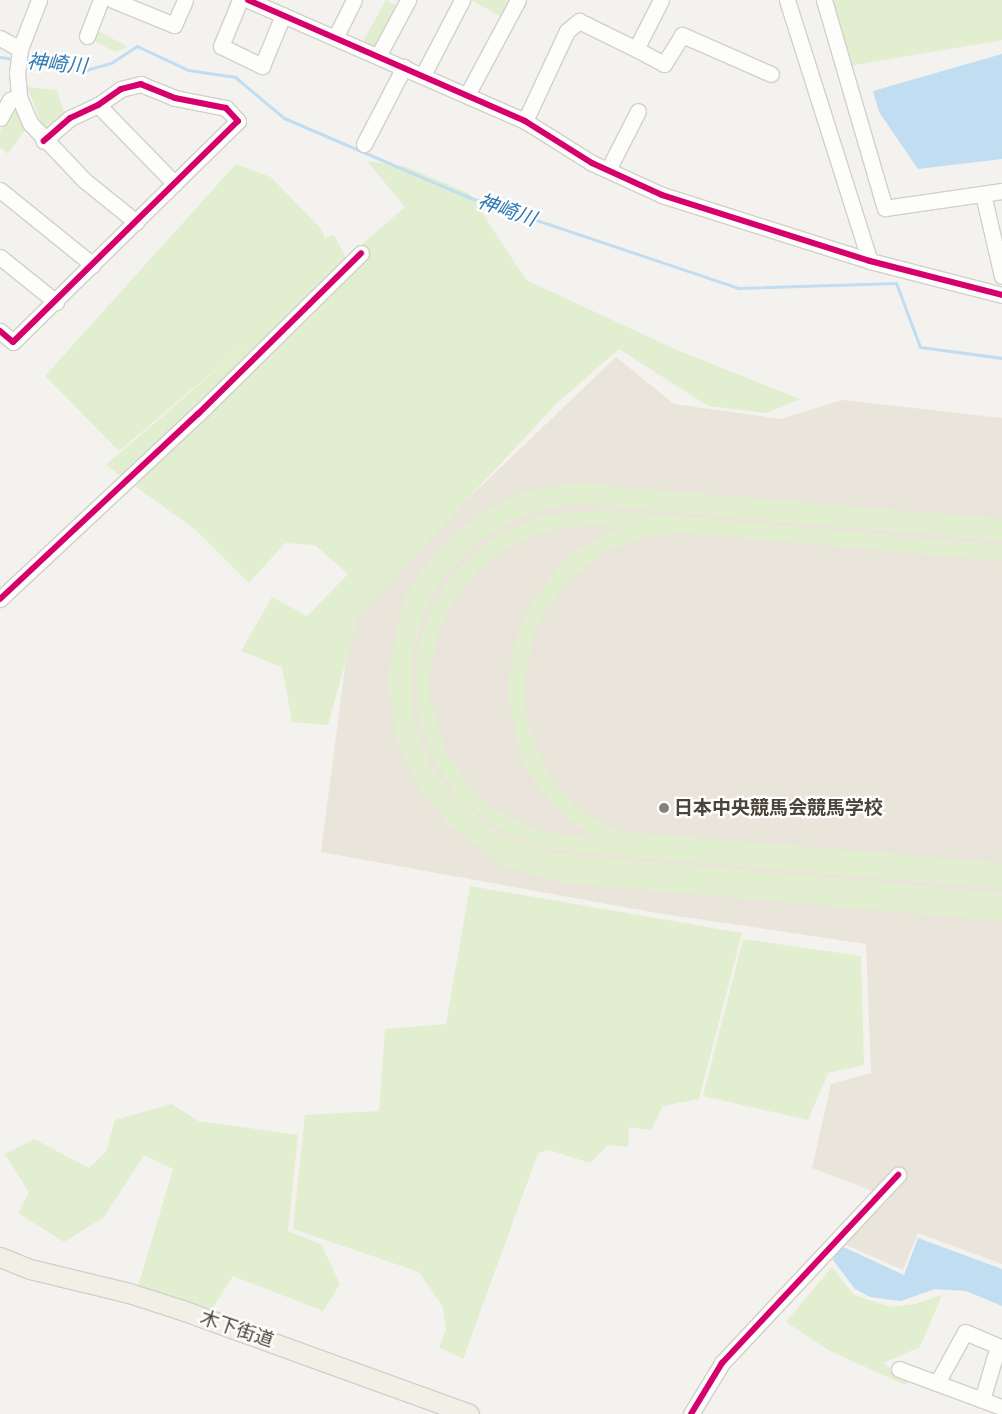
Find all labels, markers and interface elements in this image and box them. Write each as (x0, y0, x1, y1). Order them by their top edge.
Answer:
water label: 神崎川 (26, 49, 88, 79)
water label: 神崎川 (475, 189, 539, 231)
place label: 日本中央競馬会競馬学校 (674, 797, 883, 819)
marker: 日本中央競馬会競馬学校 (658, 802, 670, 814)
street label: 木下街道 (197, 1306, 277, 1352)

